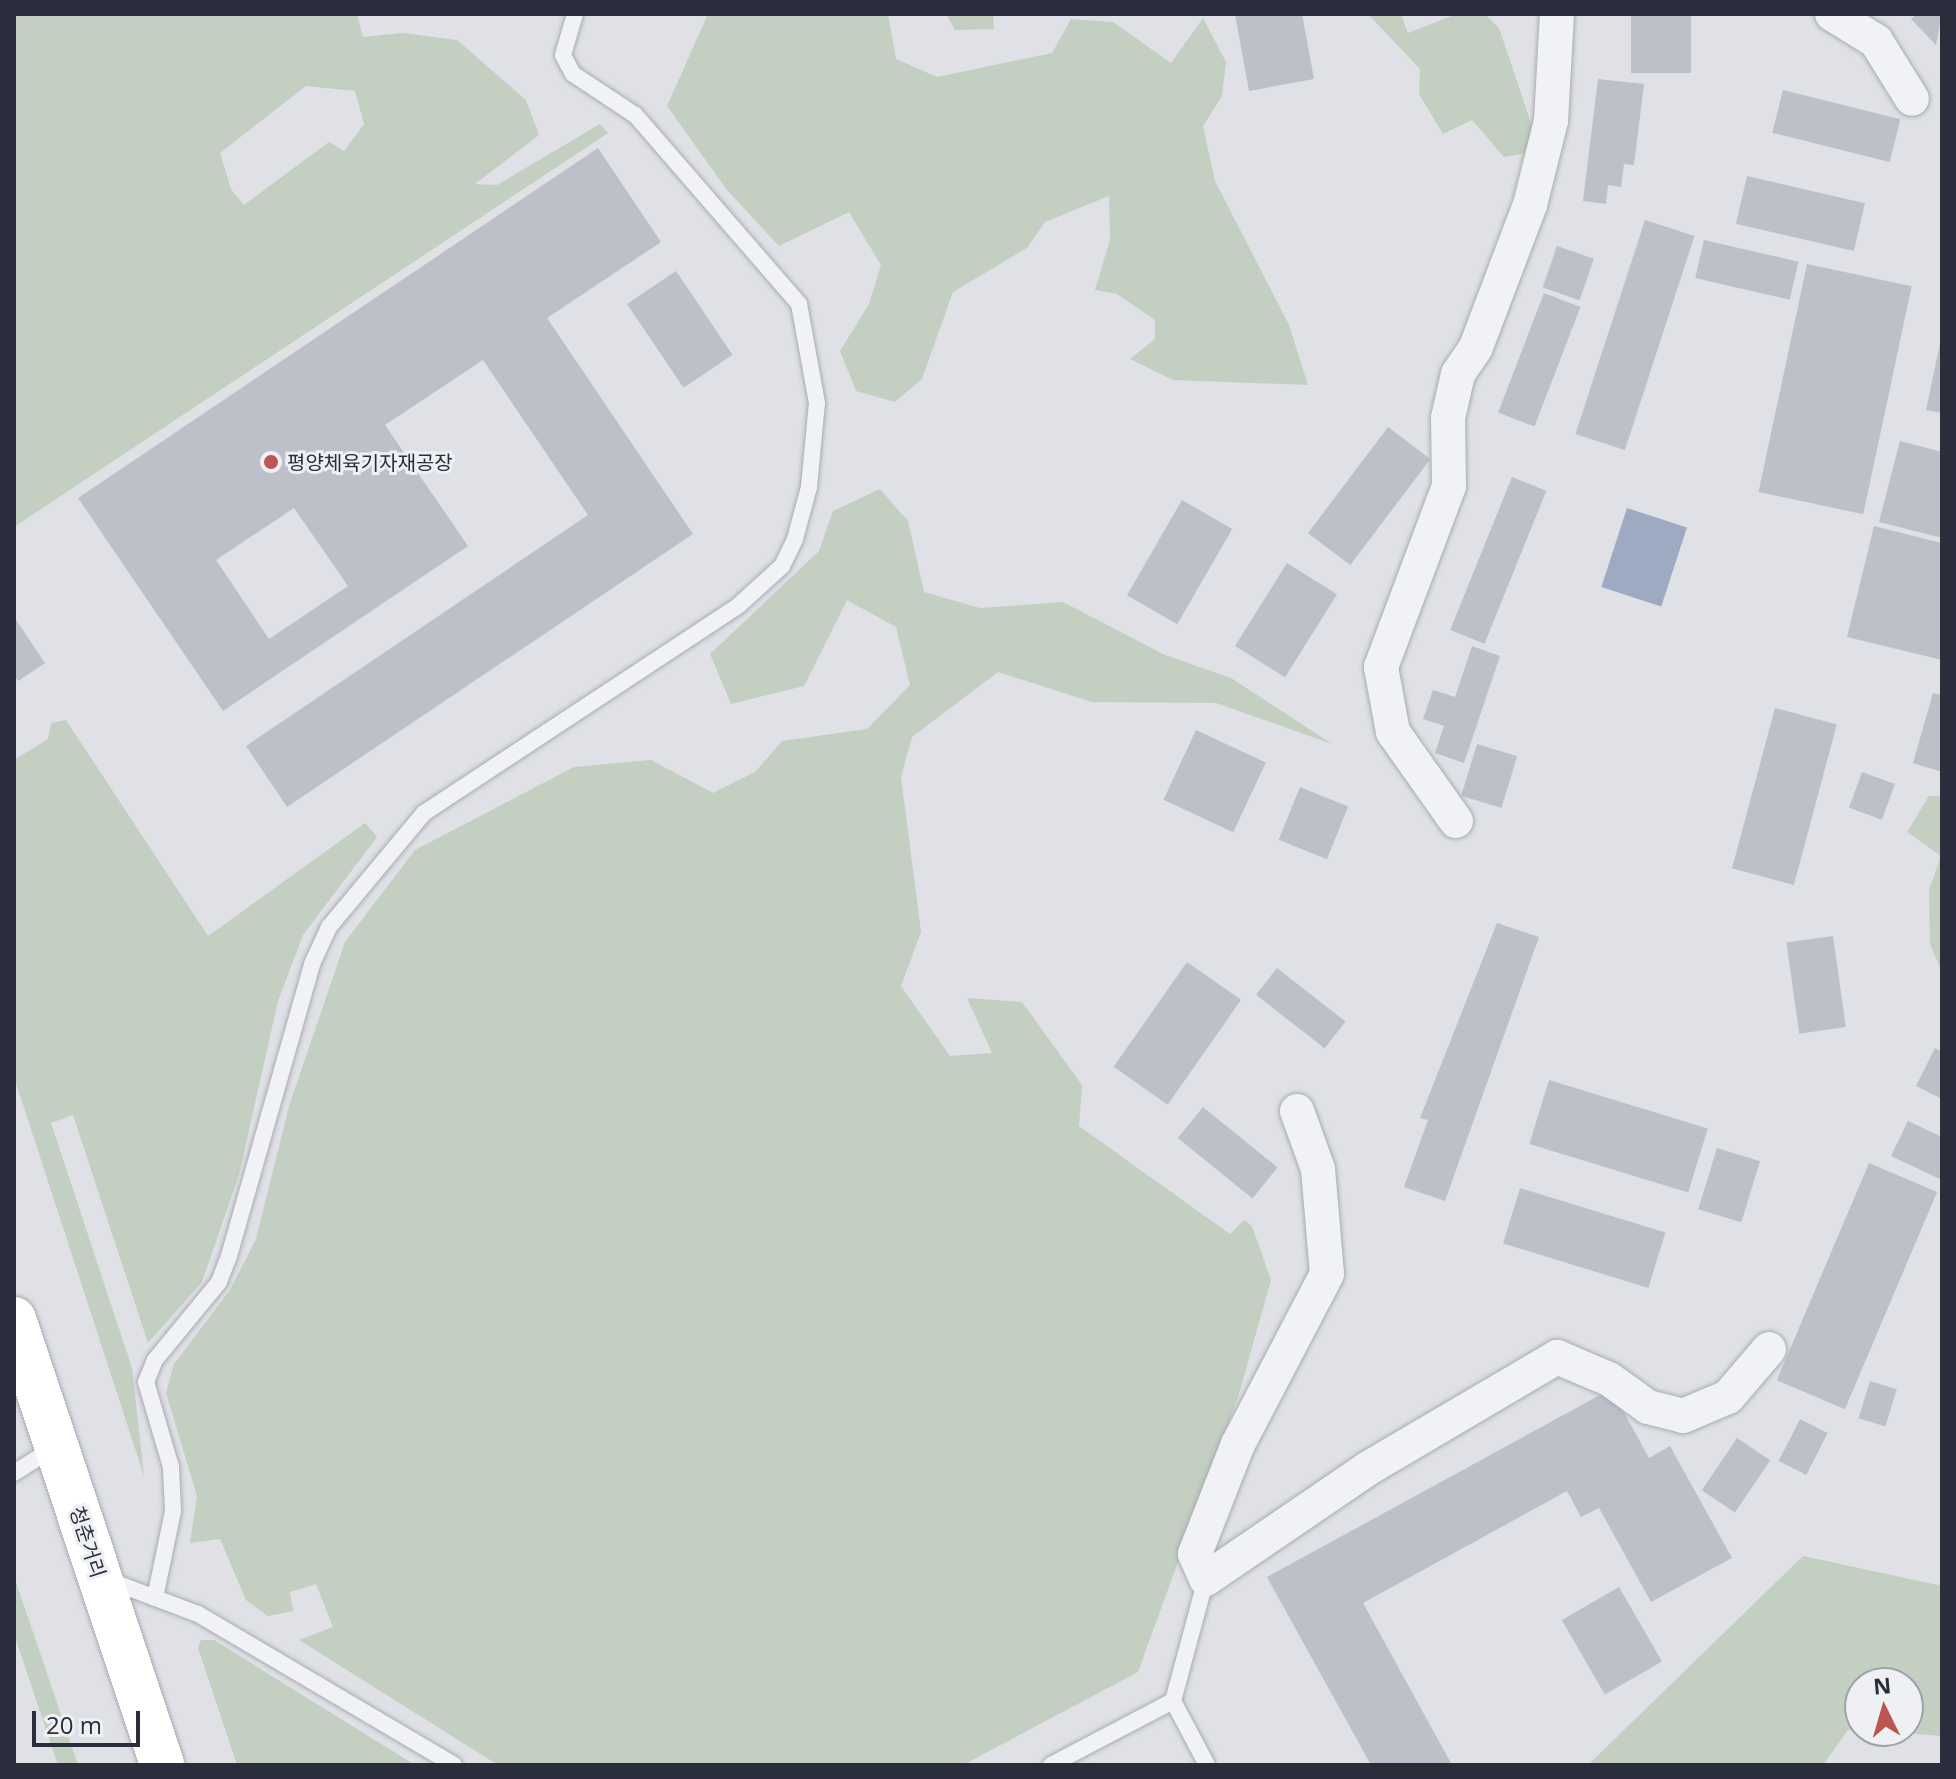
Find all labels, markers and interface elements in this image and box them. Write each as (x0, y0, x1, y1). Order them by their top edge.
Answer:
place label: 평양체육기자재공장 (287, 450, 453, 474)
marker: 평양체육기자재공장 (262, 453, 280, 471)
street label: 청춘거리 (65, 1503, 111, 1581)
north arrow (1844, 1667, 1924, 1747)
text: N (1872, 1669, 1892, 1701)
scale bar (36, 1695, 144, 1745)
text: 20 m (46, 1708, 102, 1741)

